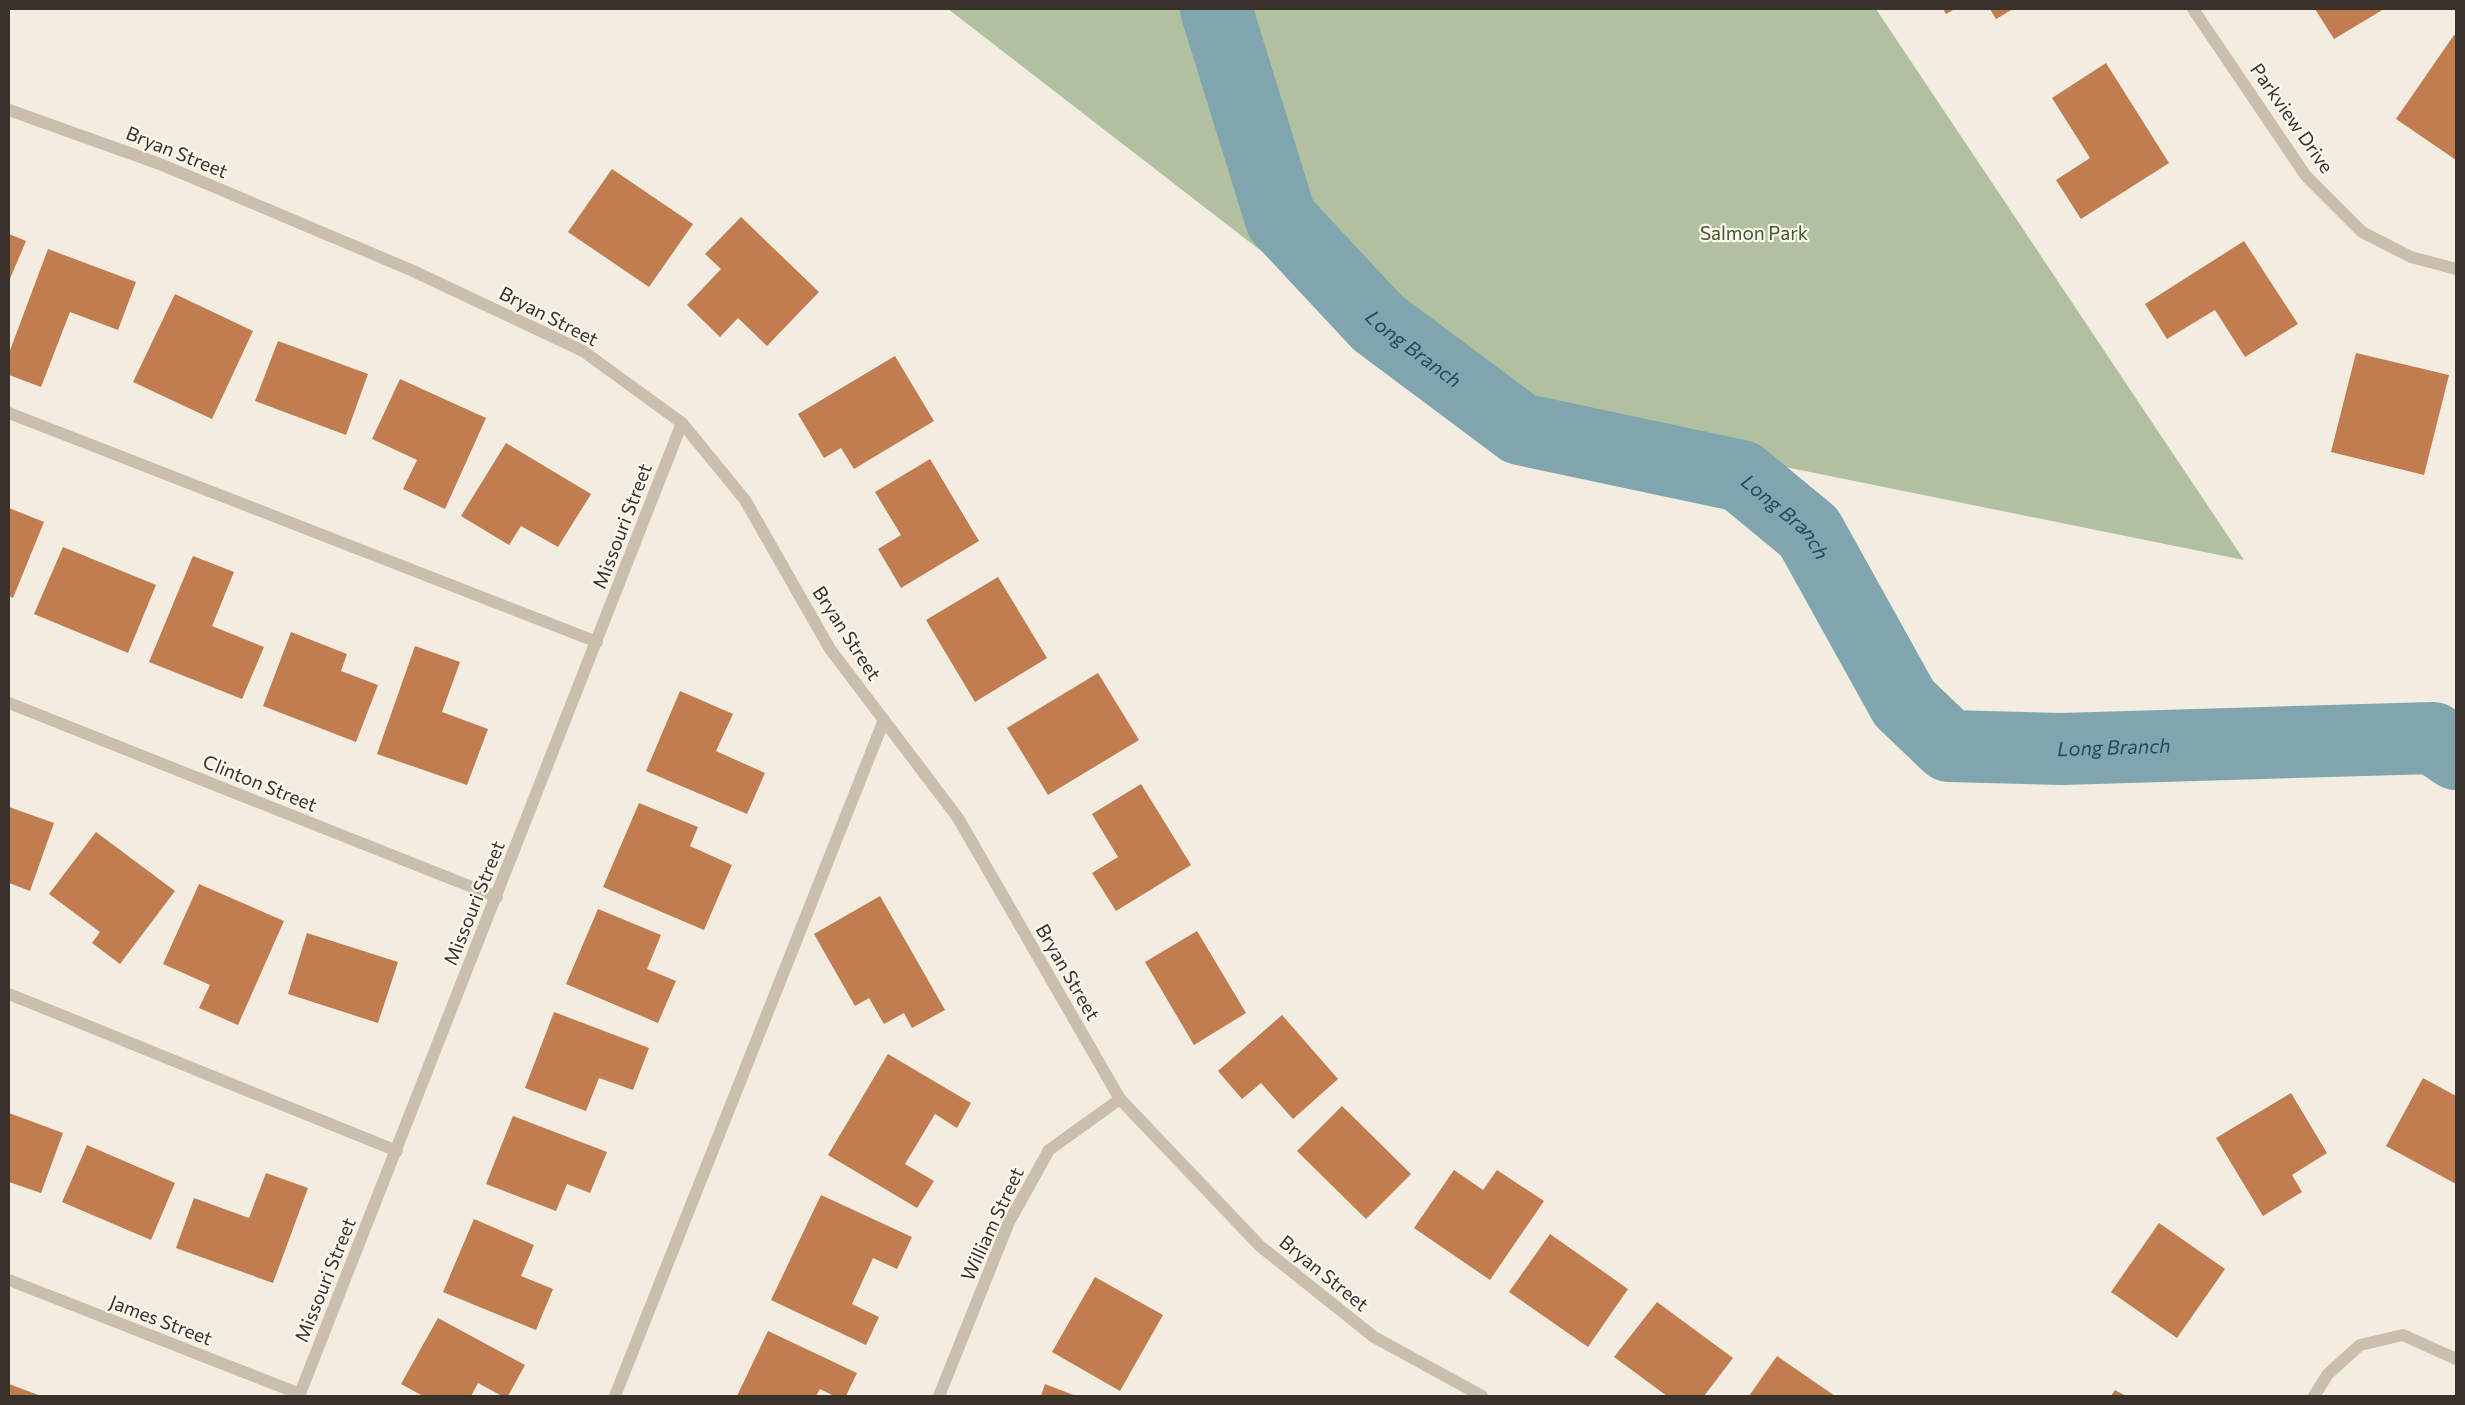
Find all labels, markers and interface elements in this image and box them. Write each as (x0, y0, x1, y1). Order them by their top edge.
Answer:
street label: Parkview Drive (2246, 58, 2339, 177)
street label: Bryan Street (123, 121, 232, 182)
park label: Salmon Park (1700, 221, 1808, 244)
street label: Bryan Street (496, 281, 603, 350)
water label: Long Branch (1361, 305, 1467, 392)
street label: Missouri Street (587, 460, 656, 592)
water label: Long Branch (1737, 469, 1835, 563)
street label: Bryan Street (808, 581, 886, 684)
water label: Long Branch (2057, 733, 2171, 760)
street label: Clinton Street (200, 749, 321, 816)
street label: Missouri Street (438, 837, 509, 968)
street label: Bryan Street (1032, 919, 1105, 1024)
street label: William Street (955, 1163, 1028, 1284)
street label: Missouri Street (289, 1214, 360, 1345)
street label: Bryan Street (1275, 1230, 1374, 1316)
street label: James Street (107, 1289, 216, 1350)

